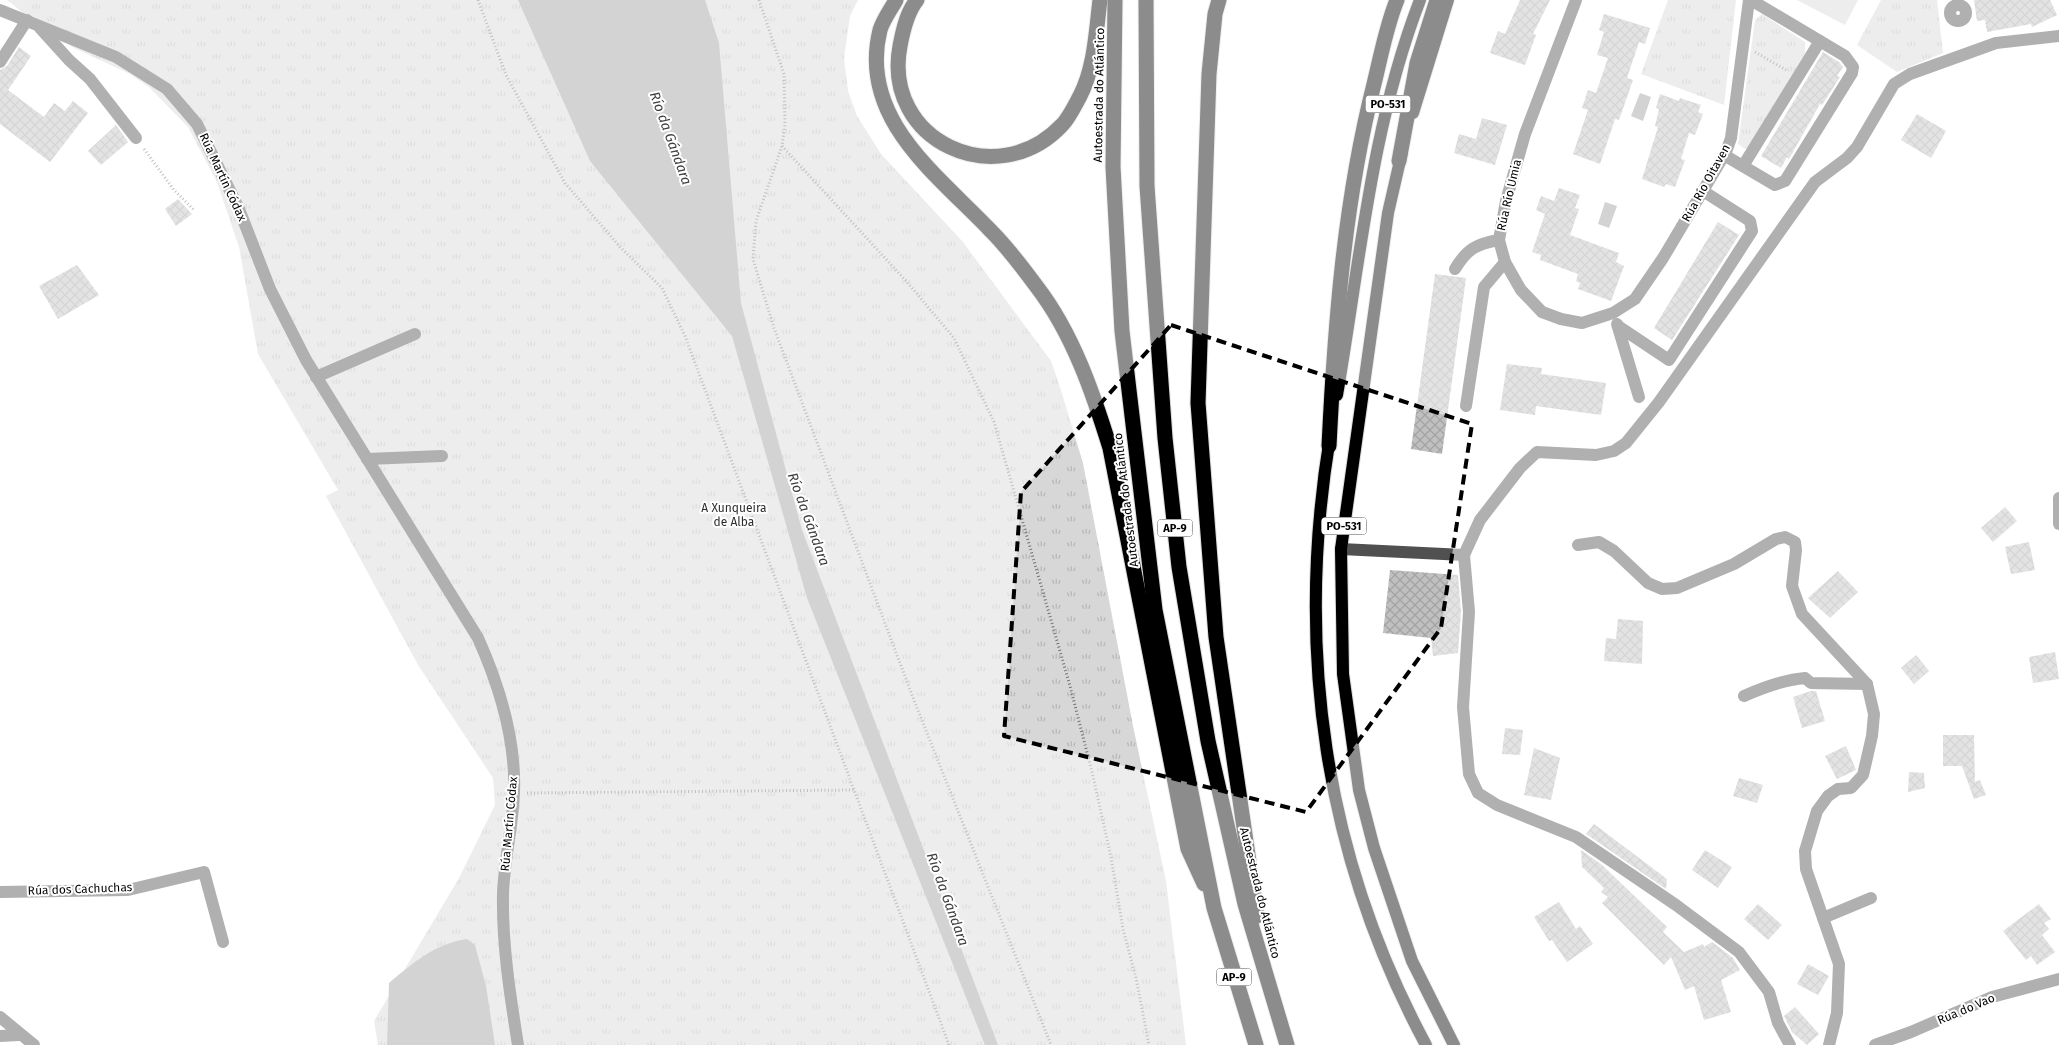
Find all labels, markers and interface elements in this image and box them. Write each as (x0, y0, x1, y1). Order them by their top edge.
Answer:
street label: Autoestrada do Atlántico (1091, 27, 1107, 163)
water label: Río da Gándara (646, 89, 695, 187)
road number: PO-531 (1366, 96, 1410, 112)
street label: Rúa Martín Códax (196, 131, 250, 223)
street label: Rúa Río Oitaven (1679, 142, 1733, 224)
street label: Rúa Río Umia (1494, 158, 1524, 232)
street label: Autoestrada do Atlántico (1111, 432, 1141, 568)
water label: Río da Gándara (784, 470, 833, 568)
park label: A Xunqueira de Alba (701, 501, 767, 529)
road number: PO-531 (1322, 518, 1366, 534)
road number: AP-9 (1158, 520, 1192, 536)
street label: Rúa Martín Códax (498, 776, 520, 872)
street label: Autoestrada do Atlántico (1237, 826, 1283, 960)
water label: Río da Gándara (923, 850, 972, 948)
street label: Rúa dos Cachuchas (27, 880, 133, 898)
road number: AP-9 (1216, 969, 1252, 986)
street label: Rúa do Vao (1935, 991, 1997, 1027)

